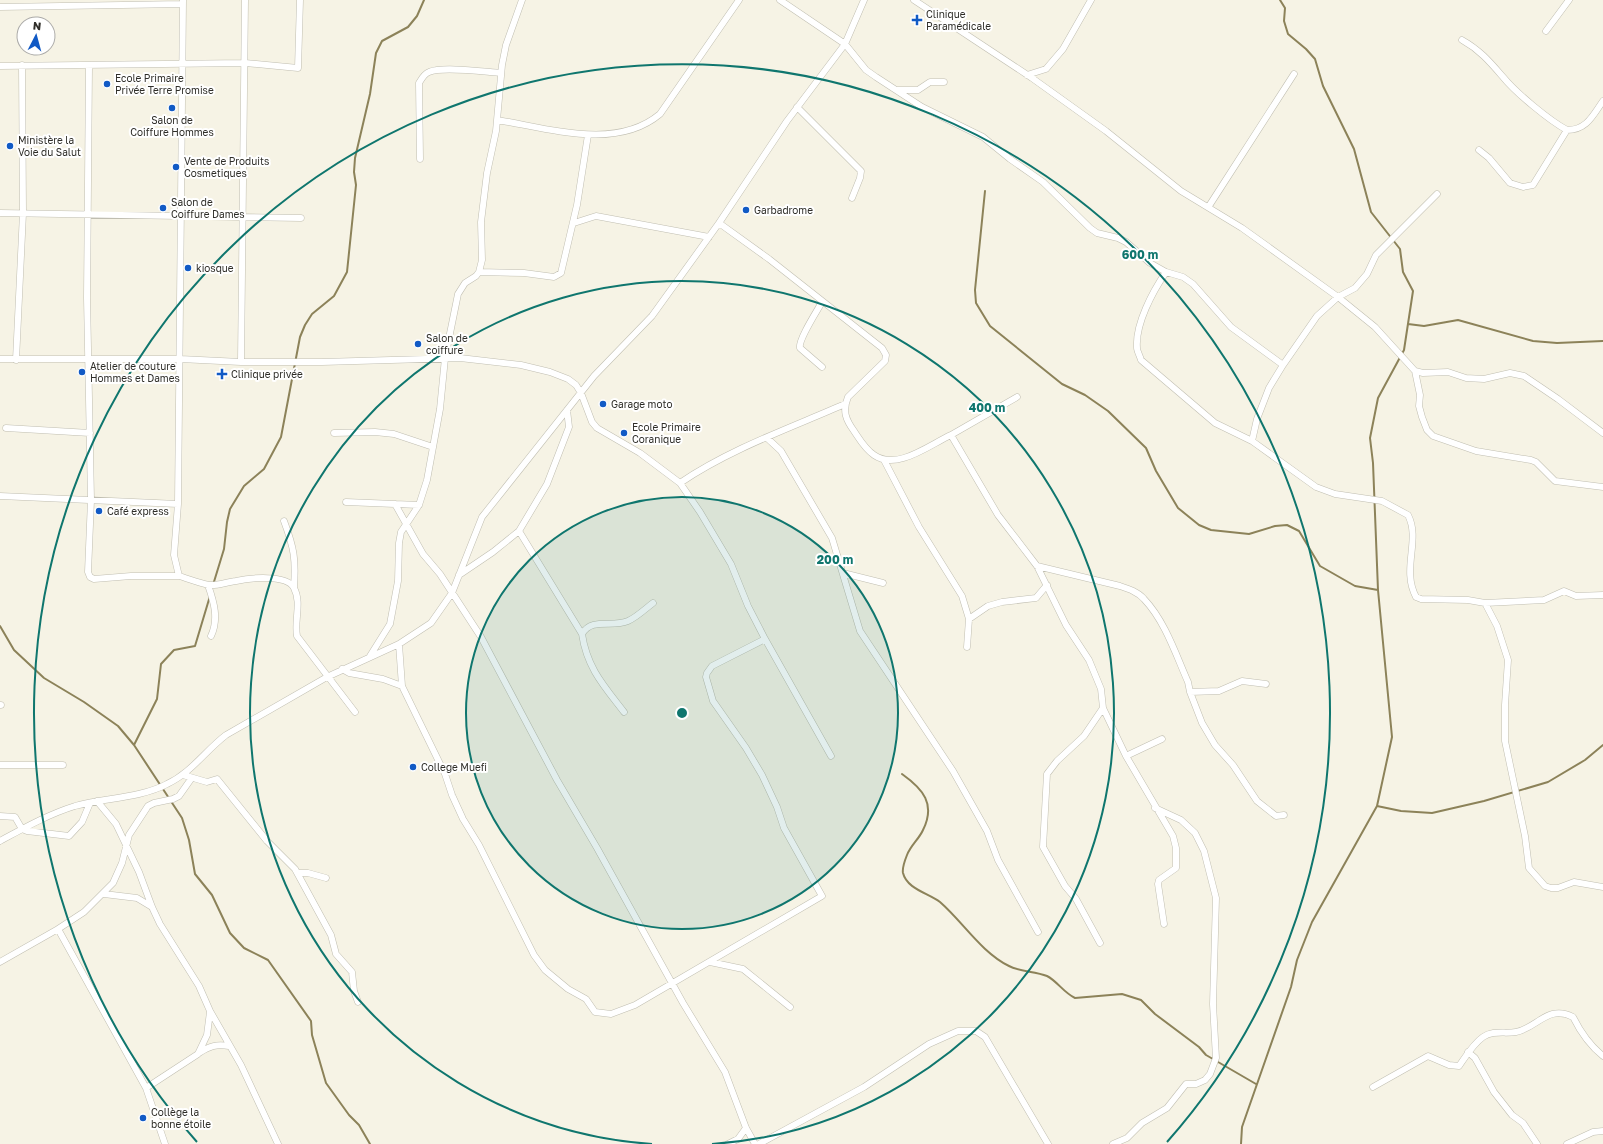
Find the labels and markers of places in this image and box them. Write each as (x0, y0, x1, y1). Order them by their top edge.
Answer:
place label: Clinique Paramédicale (926, 8, 991, 32)
marker: Clinique Paramédicale (911, 14, 923, 26)
place label: Ecole Primaire Privée Terre Promise (115, 72, 214, 96)
marker: Ecole Primaire Privée Terre Promise (102, 79, 112, 89)
marker: Salon de Coiffure Hommes (167, 103, 177, 113)
place label: Salon de Coiffure Hommes (130, 114, 214, 138)
place label: Ministère la Voie du Salut (18, 134, 81, 158)
marker: Ministère la Voie du Salut (5, 141, 15, 151)
place label: Vente de Produits Cosmetiques (184, 155, 269, 179)
marker: Vente de Produits Cosmetiques (171, 162, 181, 172)
place label: Salon de Coiffure Dames (171, 196, 245, 220)
marker: Salon de Coiffure Dames (158, 203, 168, 213)
place label: Garbadrome (754, 204, 813, 216)
marker: Garbadrome (741, 205, 751, 215)
place label: kiosque (196, 262, 234, 274)
marker: kiosque (183, 263, 193, 273)
place label: Salon de coiffure (426, 332, 468, 356)
marker: Salon de coiffure (413, 339, 423, 349)
place label: Atelier de couture Hommes et Dames (90, 360, 180, 384)
marker: Atelier de couture Hommes et Dames (77, 367, 87, 377)
marker: Clinique privée (216, 368, 228, 380)
place label: Clinique privée (231, 368, 303, 380)
place label: Garage moto (611, 398, 672, 410)
marker: Garage moto (598, 399, 608, 409)
place label: Ecole Primaire Coranique (632, 421, 701, 445)
marker: Ecole Primaire Coranique (619, 428, 629, 438)
place label: Café express (107, 505, 169, 517)
marker: Café express (94, 506, 104, 516)
centre of rings (675, 706, 689, 720)
place label: College Muefi (421, 761, 487, 773)
marker: College Muefi (408, 762, 418, 772)
place label: Collège la bonne étoile (151, 1106, 211, 1130)
marker: Collège la bonne étoile (138, 1113, 148, 1123)

